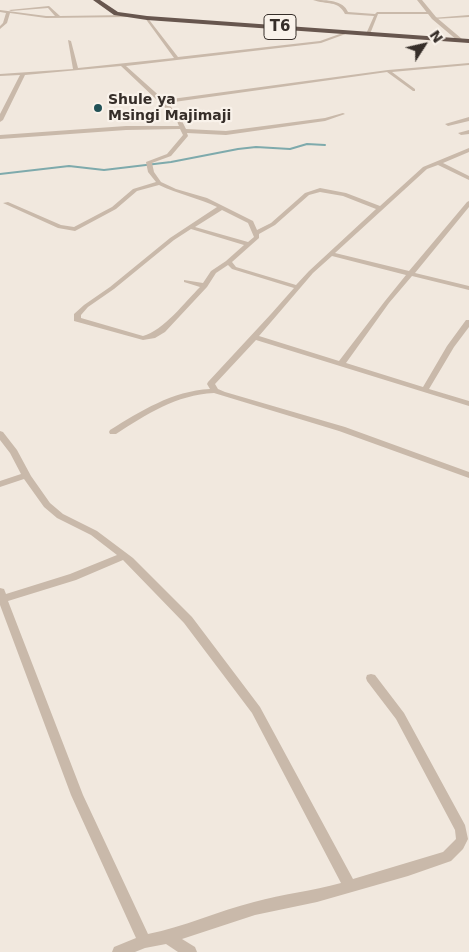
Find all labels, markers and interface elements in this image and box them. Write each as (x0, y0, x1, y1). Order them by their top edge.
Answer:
road number: T6 (264, 15, 296, 40)
north arrow (399, 20, 449, 70)
text: N (426, 27, 446, 46)
place label: Shule ya Msingi Majimaji (108, 92, 231, 124)
marker: Shule ya Msingi Majimaji (92, 102, 104, 114)

